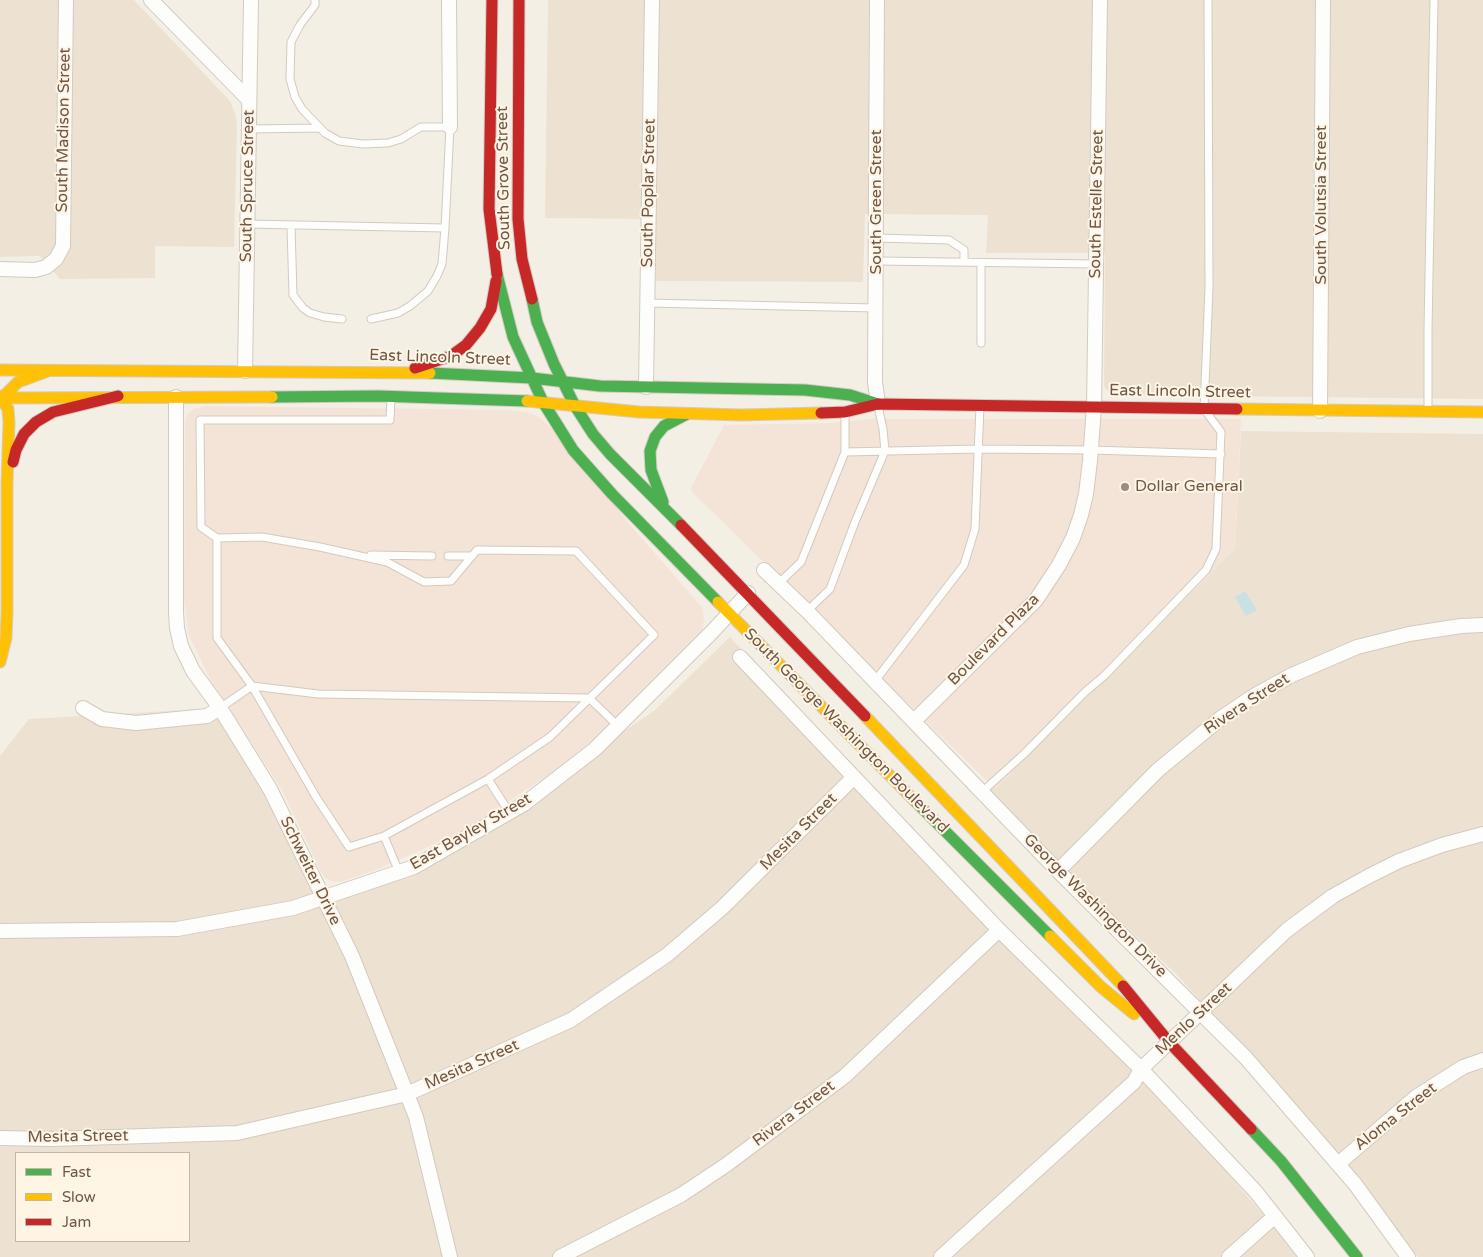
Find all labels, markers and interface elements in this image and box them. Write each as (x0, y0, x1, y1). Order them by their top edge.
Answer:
street label: South Madison Street (53, 47, 75, 213)
street label: South Grove Street (493, 106, 515, 250)
street label: South Spruce Street (237, 110, 259, 262)
street label: South Poplar Street (638, 118, 660, 268)
street label: South Volutsia Street (1312, 125, 1332, 285)
street label: South Green Street (867, 129, 887, 275)
street label: South Estelle Street (1086, 129, 1108, 279)
street label: East Lincoln Street (369, 346, 511, 370)
street label: East Lincoln Street (1109, 381, 1251, 403)
place label: Dollar General (1135, 477, 1243, 497)
marker: Dollar General (1119, 481, 1131, 493)
street label: Boulevard Plaza (944, 590, 1044, 690)
street label: South George Washington Boulevard (740, 625, 952, 837)
street label: Rivera Street (1201, 669, 1293, 739)
street label: East Bayley Street (407, 789, 535, 875)
street label: Mesita Street (757, 790, 841, 874)
street label: Schweiter Drive (275, 814, 345, 928)
street label: George Washington Drive (1019, 830, 1171, 982)
street label: Menlo Street (1152, 979, 1236, 1059)
street label: Mesita Street (422, 1036, 522, 1094)
street label: Rivera Street (749, 1077, 839, 1151)
street label: Aloma Street (1351, 1079, 1441, 1155)
street label: Mesita Street (27, 1127, 129, 1147)
legend (15, 1152, 190, 1242)
text: Fast (62, 1163, 91, 1181)
text: Slow (62, 1188, 96, 1206)
text: Jam (62, 1213, 91, 1231)

